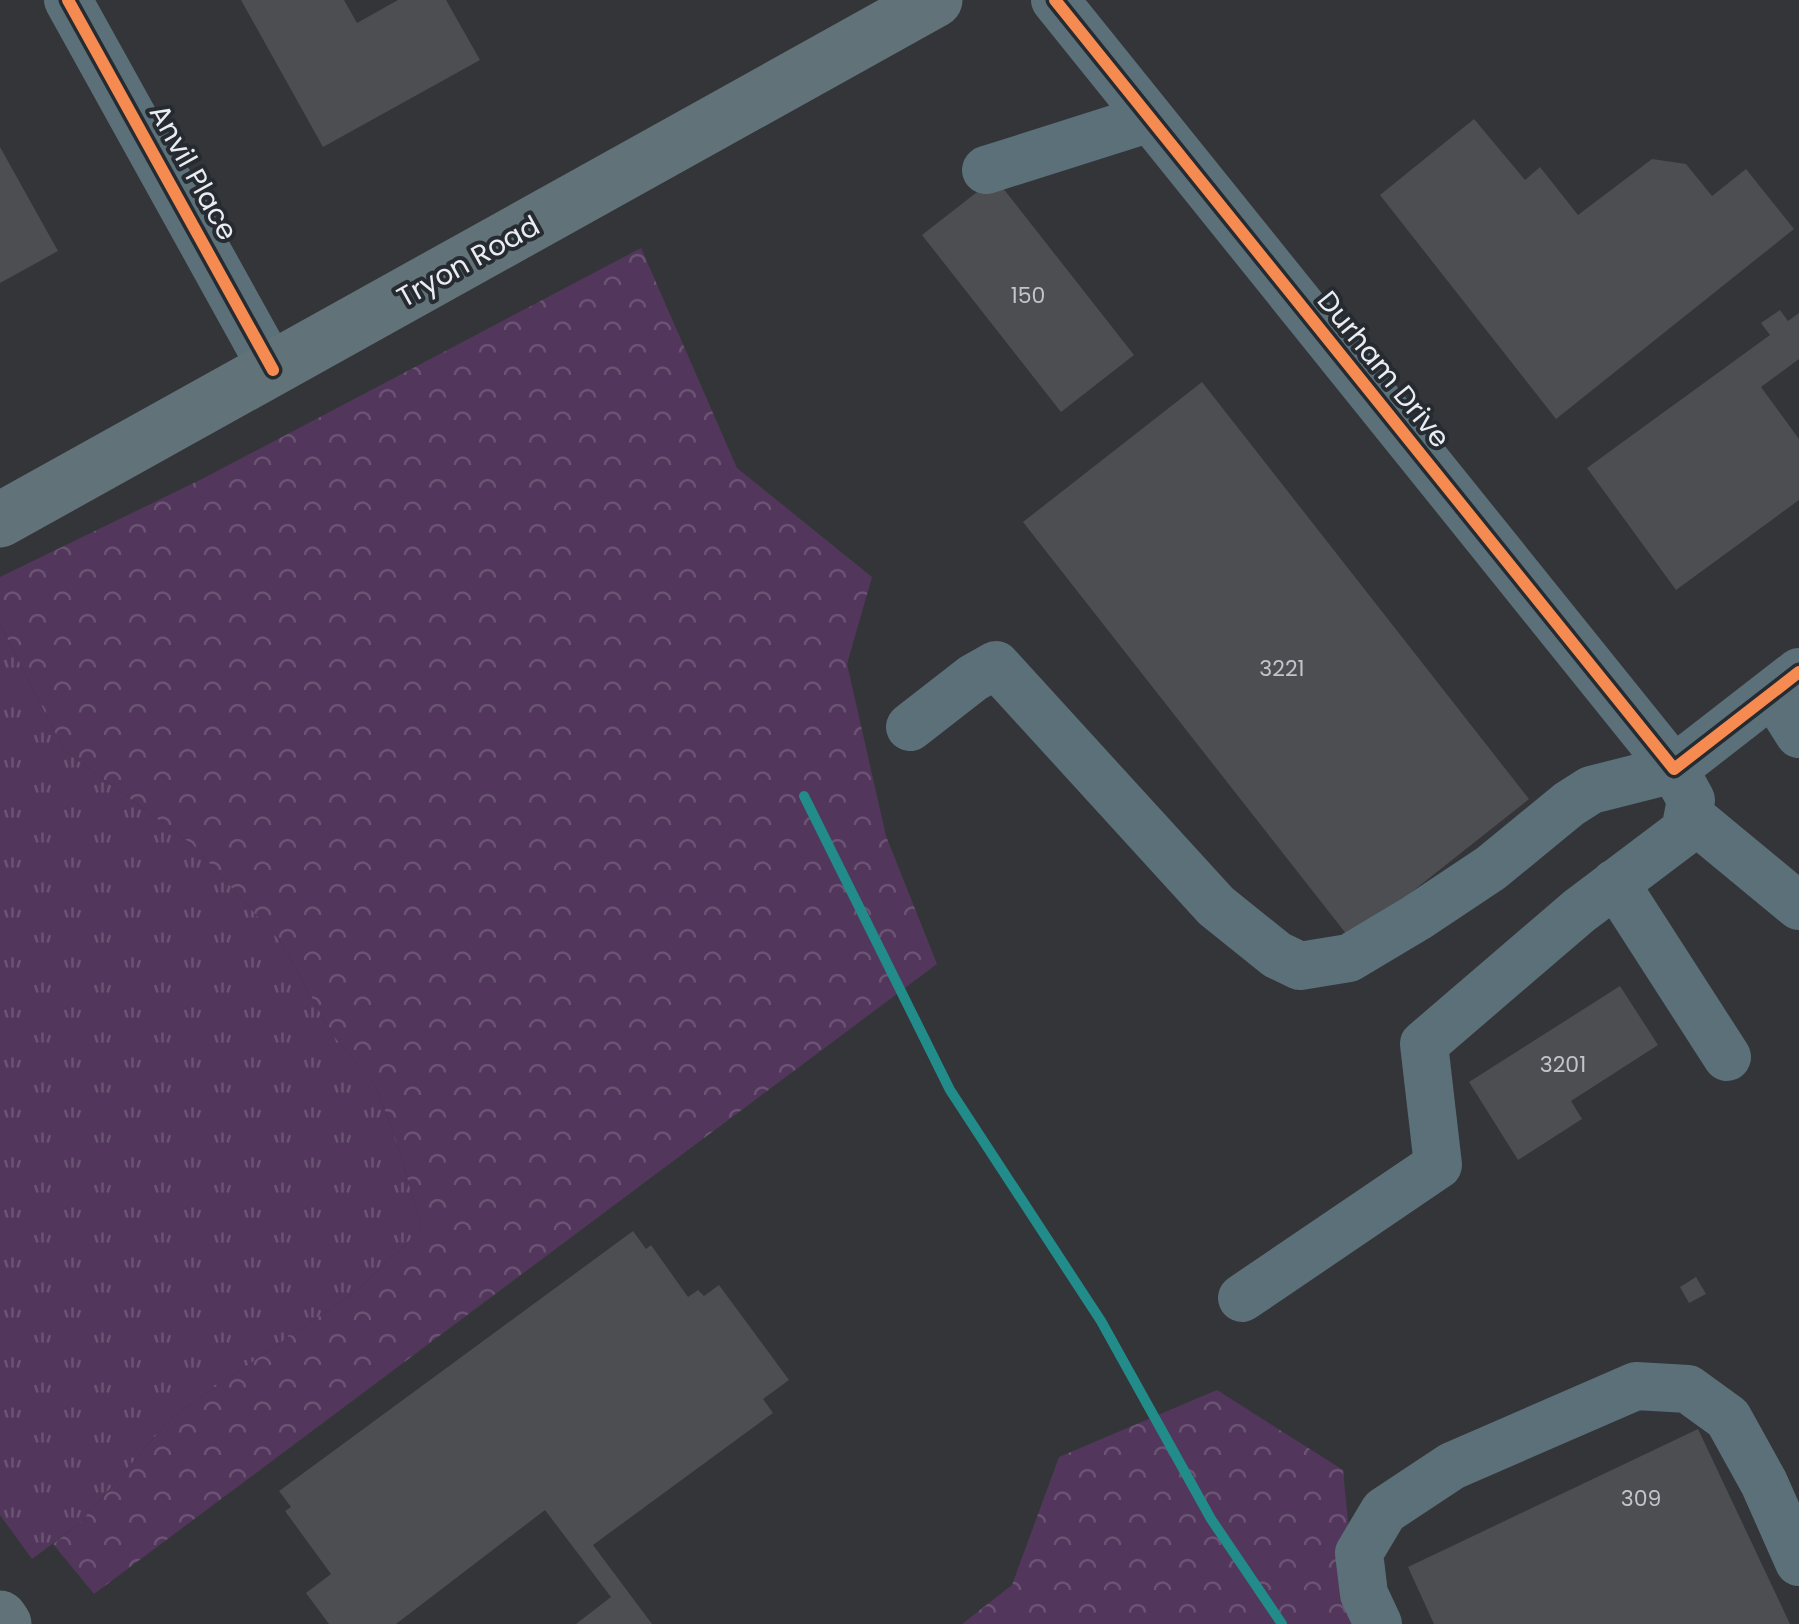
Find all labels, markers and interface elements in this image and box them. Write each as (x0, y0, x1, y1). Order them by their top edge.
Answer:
street label: Anvil Place (140, 97, 247, 247)
street label: Tryon Road (390, 206, 547, 317)
house number: 150 (1011, 280, 1045, 311)
street label: Durham Drive (1308, 283, 1459, 456)
house number: 3221 (1259, 653, 1305, 684)
house number: 3201 (1540, 1049, 1586, 1080)
house number: 309 (1621, 1483, 1661, 1514)

